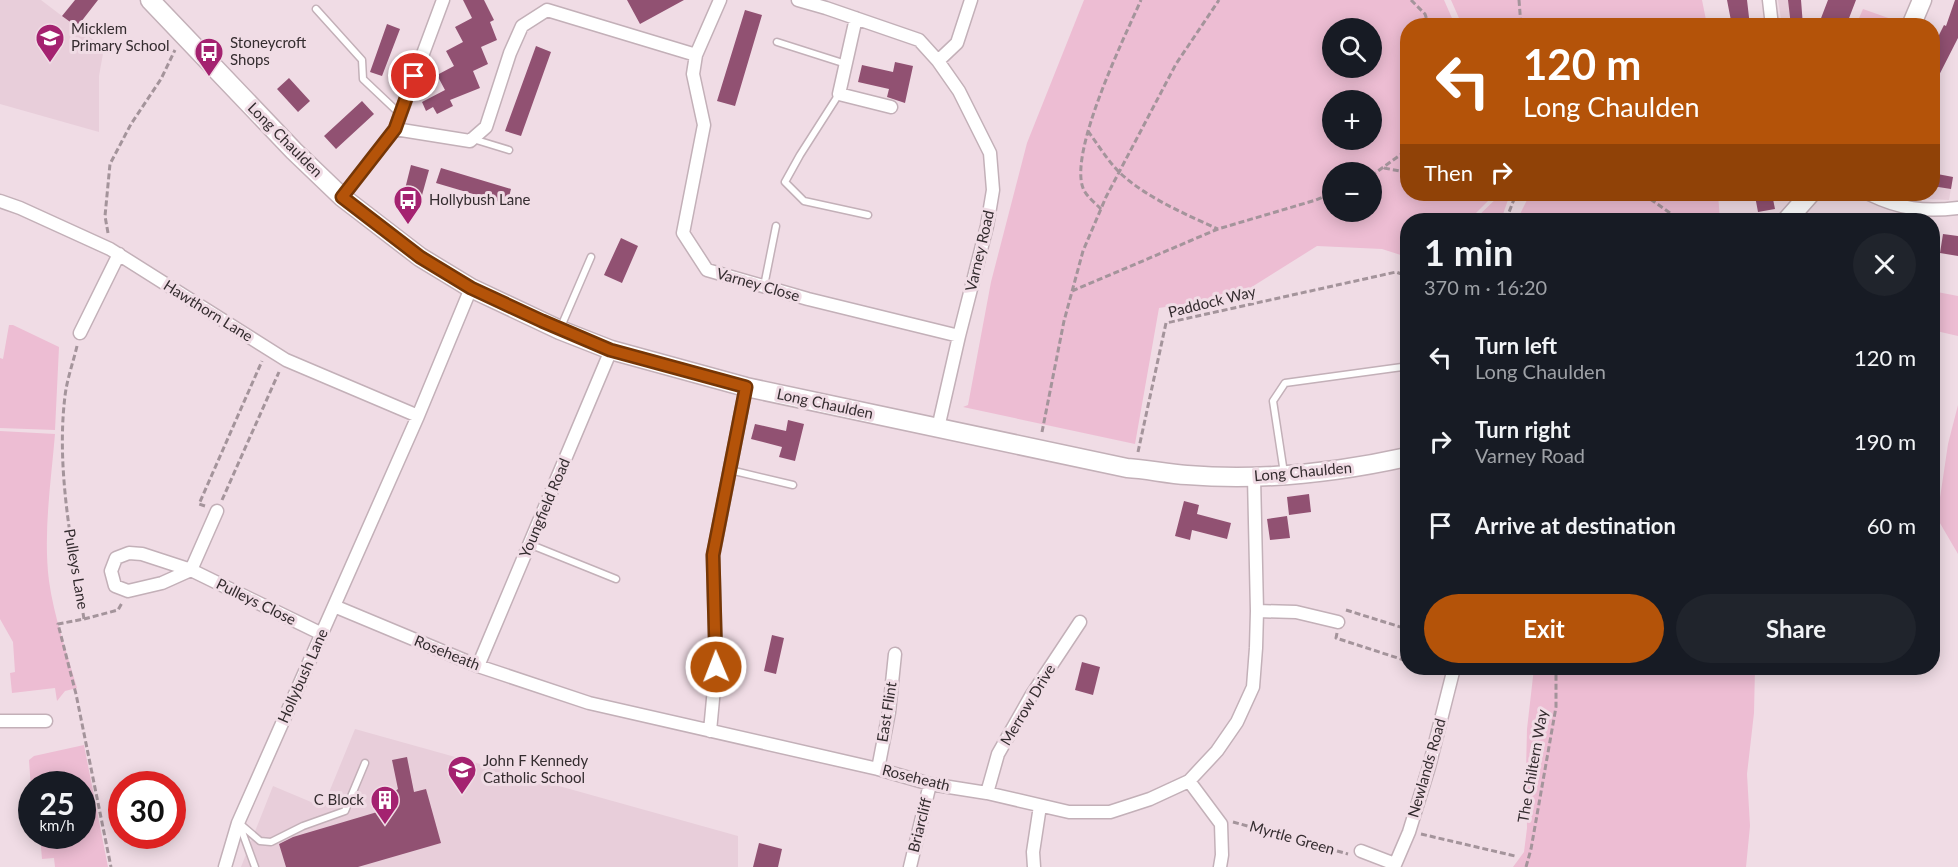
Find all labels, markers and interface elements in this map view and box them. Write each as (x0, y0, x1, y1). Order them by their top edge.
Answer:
map controls (1322, 18, 1382, 222)
button: search (1322, 18, 1382, 78)
place label: Micklem Primary School (71, 19, 170, 54)
school or university icon: Micklem Primary School (34, 22, 66, 64)
place label: Stoneycroft Shops (230, 33, 307, 68)
bus stop icon: Stoneycroft Shops (193, 36, 225, 78)
text: 120 m (1523, 39, 1641, 89)
icon: left (1424, 42, 1502, 120)
pin (388, 50, 439, 101)
icon: arrive (397, 59, 430, 92)
button: + (1322, 90, 1382, 150)
text: Long Chaulden (1523, 90, 1700, 123)
street label: Long Chaulden (245, 98, 327, 180)
icon: right (1485, 156, 1518, 189)
text: Then (1424, 159, 1473, 186)
button: − (1322, 162, 1382, 222)
bus stop icon: Hollybush Lane (392, 184, 424, 226)
place label: Hollybush Lane (429, 190, 531, 208)
street label: Varney Road (961, 209, 997, 293)
text: 1 min (1424, 230, 1513, 274)
button: close (1853, 233, 1916, 296)
street label: Varney Close (715, 264, 802, 305)
text: 370 m · 16:20 (1424, 275, 1547, 299)
street label: Hawthorn Lane (161, 276, 257, 345)
street label: Paddock Way (1166, 281, 1258, 321)
text: Turn left (1475, 332, 1557, 359)
icon: left (1424, 341, 1457, 374)
text: 120 m (1854, 344, 1916, 371)
text: Long Chaulden (1475, 359, 1606, 383)
street label: Long Chaulden (775, 384, 875, 422)
text: Turn right (1475, 416, 1570, 443)
icon: right (1424, 425, 1457, 458)
text: 190 m (1854, 428, 1916, 455)
text: Varney Road (1475, 443, 1585, 467)
street label: Youngfield Road (515, 455, 573, 560)
street label: Long Chaulden (1253, 458, 1353, 484)
icon: arrive (1424, 509, 1457, 542)
text: Arrive at destination (1475, 512, 1676, 539)
text: 60 m (1867, 512, 1916, 539)
street label: Pulleys Lane (61, 527, 93, 611)
street label: Pulleys Close (214, 574, 299, 628)
button: Exit (1424, 594, 1664, 663)
button: Share (1676, 594, 1916, 663)
street label: Hollybush Lane (273, 626, 331, 726)
street label: Roseheath (412, 631, 483, 673)
position arrow (684, 635, 748, 699)
street label: Merrow Drive (996, 660, 1059, 748)
street label: East Flint (872, 680, 900, 743)
street label: The Chiltern Way (1513, 707, 1551, 824)
street label: Newlands Road (1403, 716, 1449, 819)
place label: John F Kennedy Catholic School (483, 751, 588, 786)
school or university icon: John F Kennedy Catholic School (446, 754, 478, 796)
street label: Roseheath (880, 760, 952, 794)
speed limit sign: 30 (108, 771, 186, 849)
building icon: C Block (369, 784, 401, 826)
text: 25 (40, 785, 74, 821)
place label: C Block (314, 790, 364, 808)
street label: Briarcliff (904, 796, 934, 854)
text: km/h (39, 816, 75, 834)
street label: Myrtle Green (1248, 816, 1337, 858)

